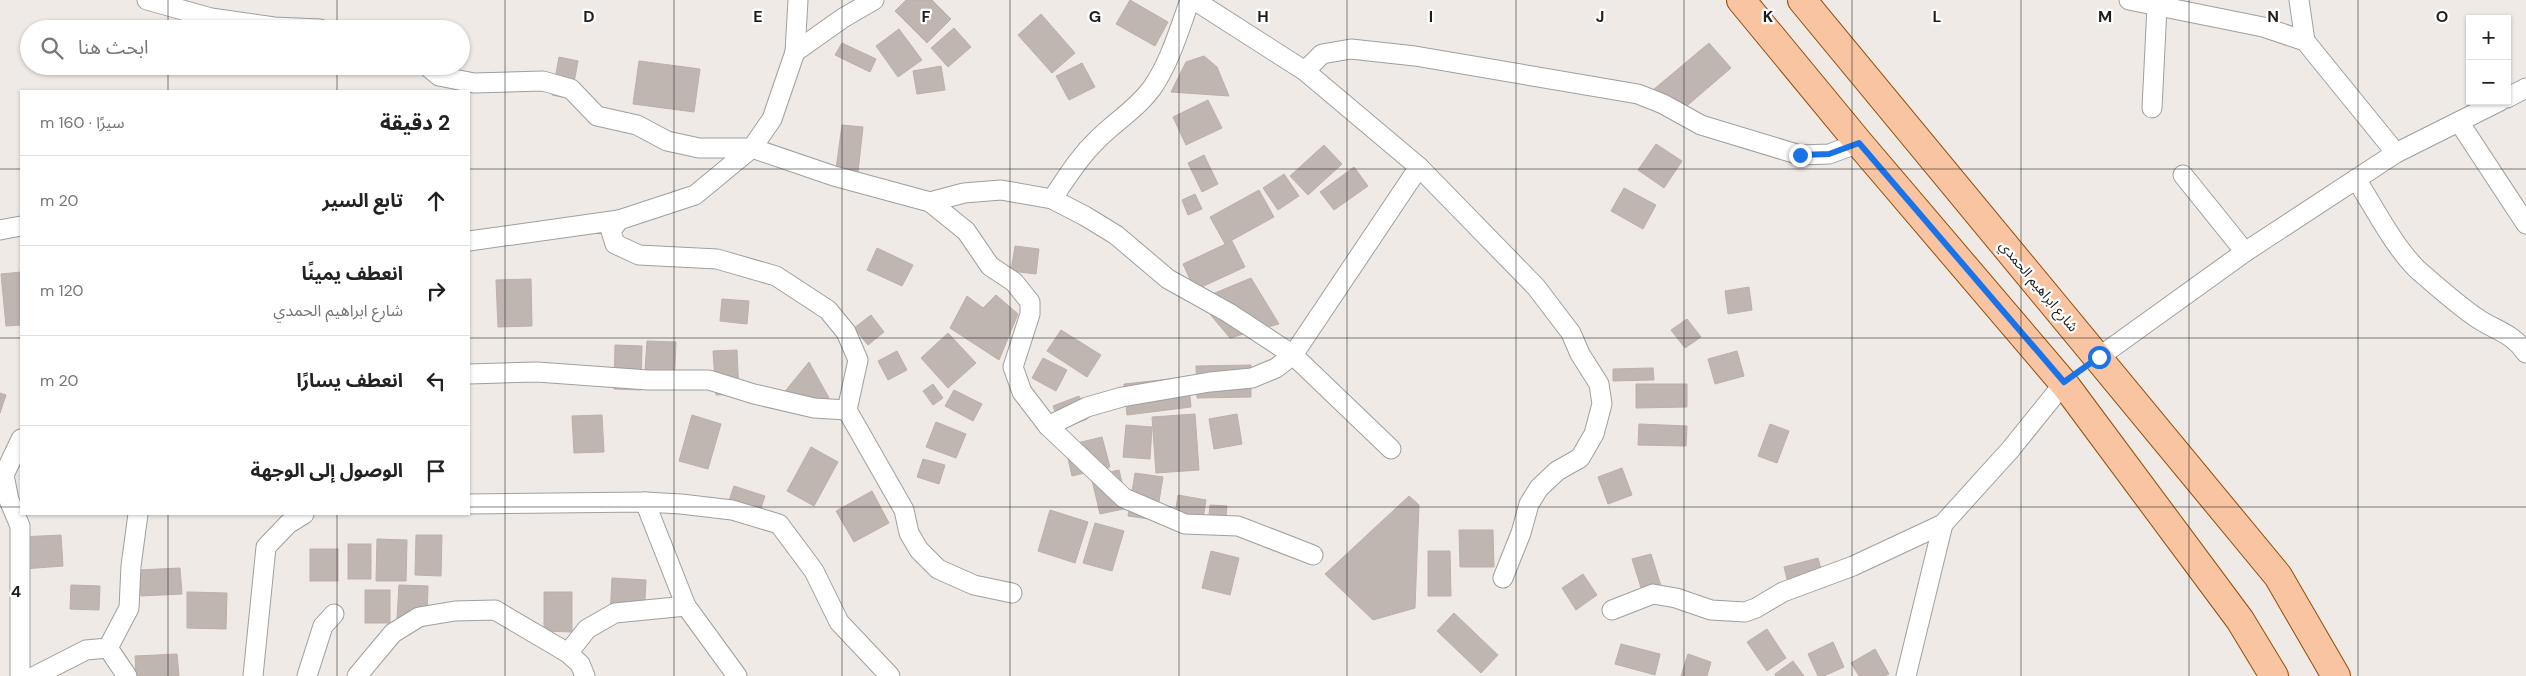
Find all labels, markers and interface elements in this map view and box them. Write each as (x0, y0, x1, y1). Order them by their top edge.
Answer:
text: D (583, 6, 595, 27)
text: E (753, 6, 763, 27)
text: F (922, 6, 931, 27)
text: G (1089, 6, 1101, 27)
text: H (1257, 6, 1269, 27)
text: I (1429, 6, 1433, 27)
text: J (1596, 6, 1604, 27)
text: K (1763, 6, 1774, 27)
text: L (1933, 6, 1942, 27)
text: M (2098, 6, 2112, 27)
text: N (2267, 6, 2279, 27)
text: O (2436, 6, 2448, 27)
map controls (2466, 15, 2511, 105)
button: + (2466, 15, 2511, 60)
search box (20, 20, 470, 75)
icon: search (38, 34, 66, 62)
text: ابحث هنا (78, 35, 149, 60)
button: − (2466, 60, 2511, 105)
text: 2 دقيقة (380, 109, 450, 137)
text: سيرًا · 160 m (40, 112, 124, 133)
route end (1789, 144, 1812, 167)
icon: ahead (422, 187, 450, 215)
text: تابع السير (322, 188, 403, 213)
text: 20 m (40, 190, 79, 211)
street label: شارع ابراهيم الحمدي (1994, 237, 2082, 337)
text: انعطف يمينًا (301, 261, 403, 286)
icon: right (422, 277, 450, 305)
text: 120 m (40, 280, 84, 301)
text: شارع ابراهيم الحمدي (273, 300, 403, 321)
route start (2088, 346, 2111, 369)
icon: left (422, 367, 450, 395)
text: انعطف يسارًا (296, 368, 403, 393)
text: 20 m (40, 370, 79, 391)
icon: arrive (422, 457, 450, 485)
text: الوصول إلى الوجهة (251, 458, 403, 483)
text: 4 (11, 581, 21, 602)

